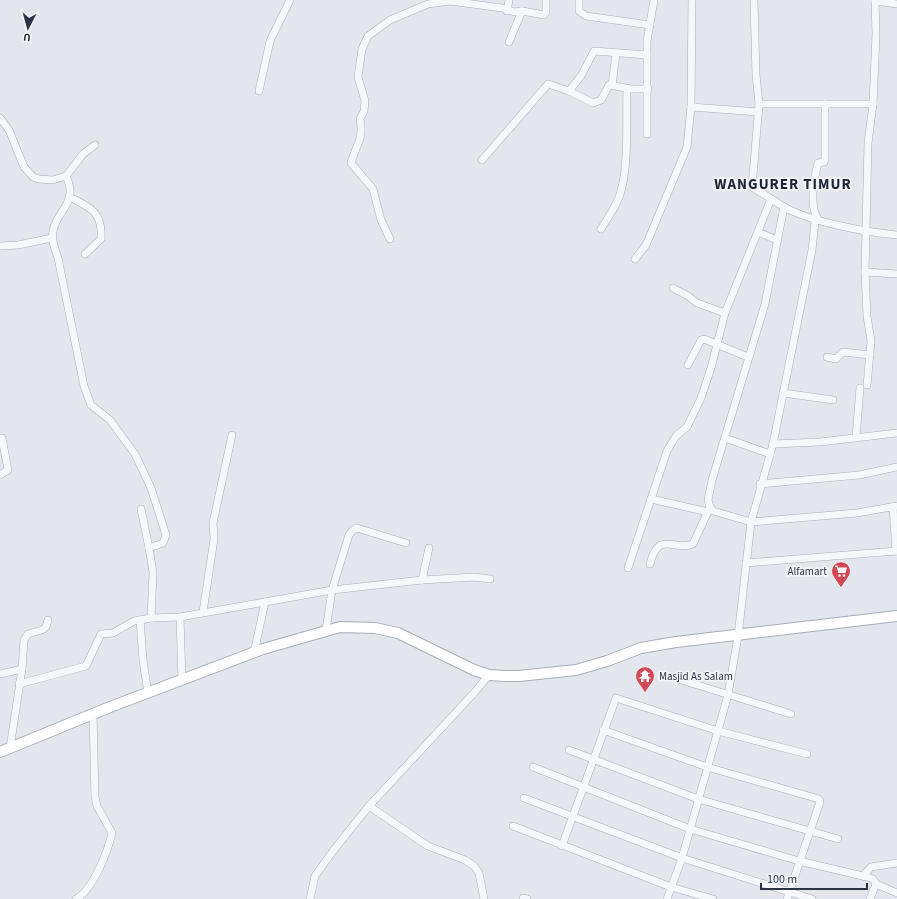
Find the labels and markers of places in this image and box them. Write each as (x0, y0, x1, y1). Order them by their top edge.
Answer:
supermarket icon: Alfamart (830, 560, 852, 588)
place label: Alfamart (787, 564, 827, 579)
temple icon: Masjid As Salam (634, 665, 656, 693)
place label: Masjid As Salam (659, 669, 733, 684)

